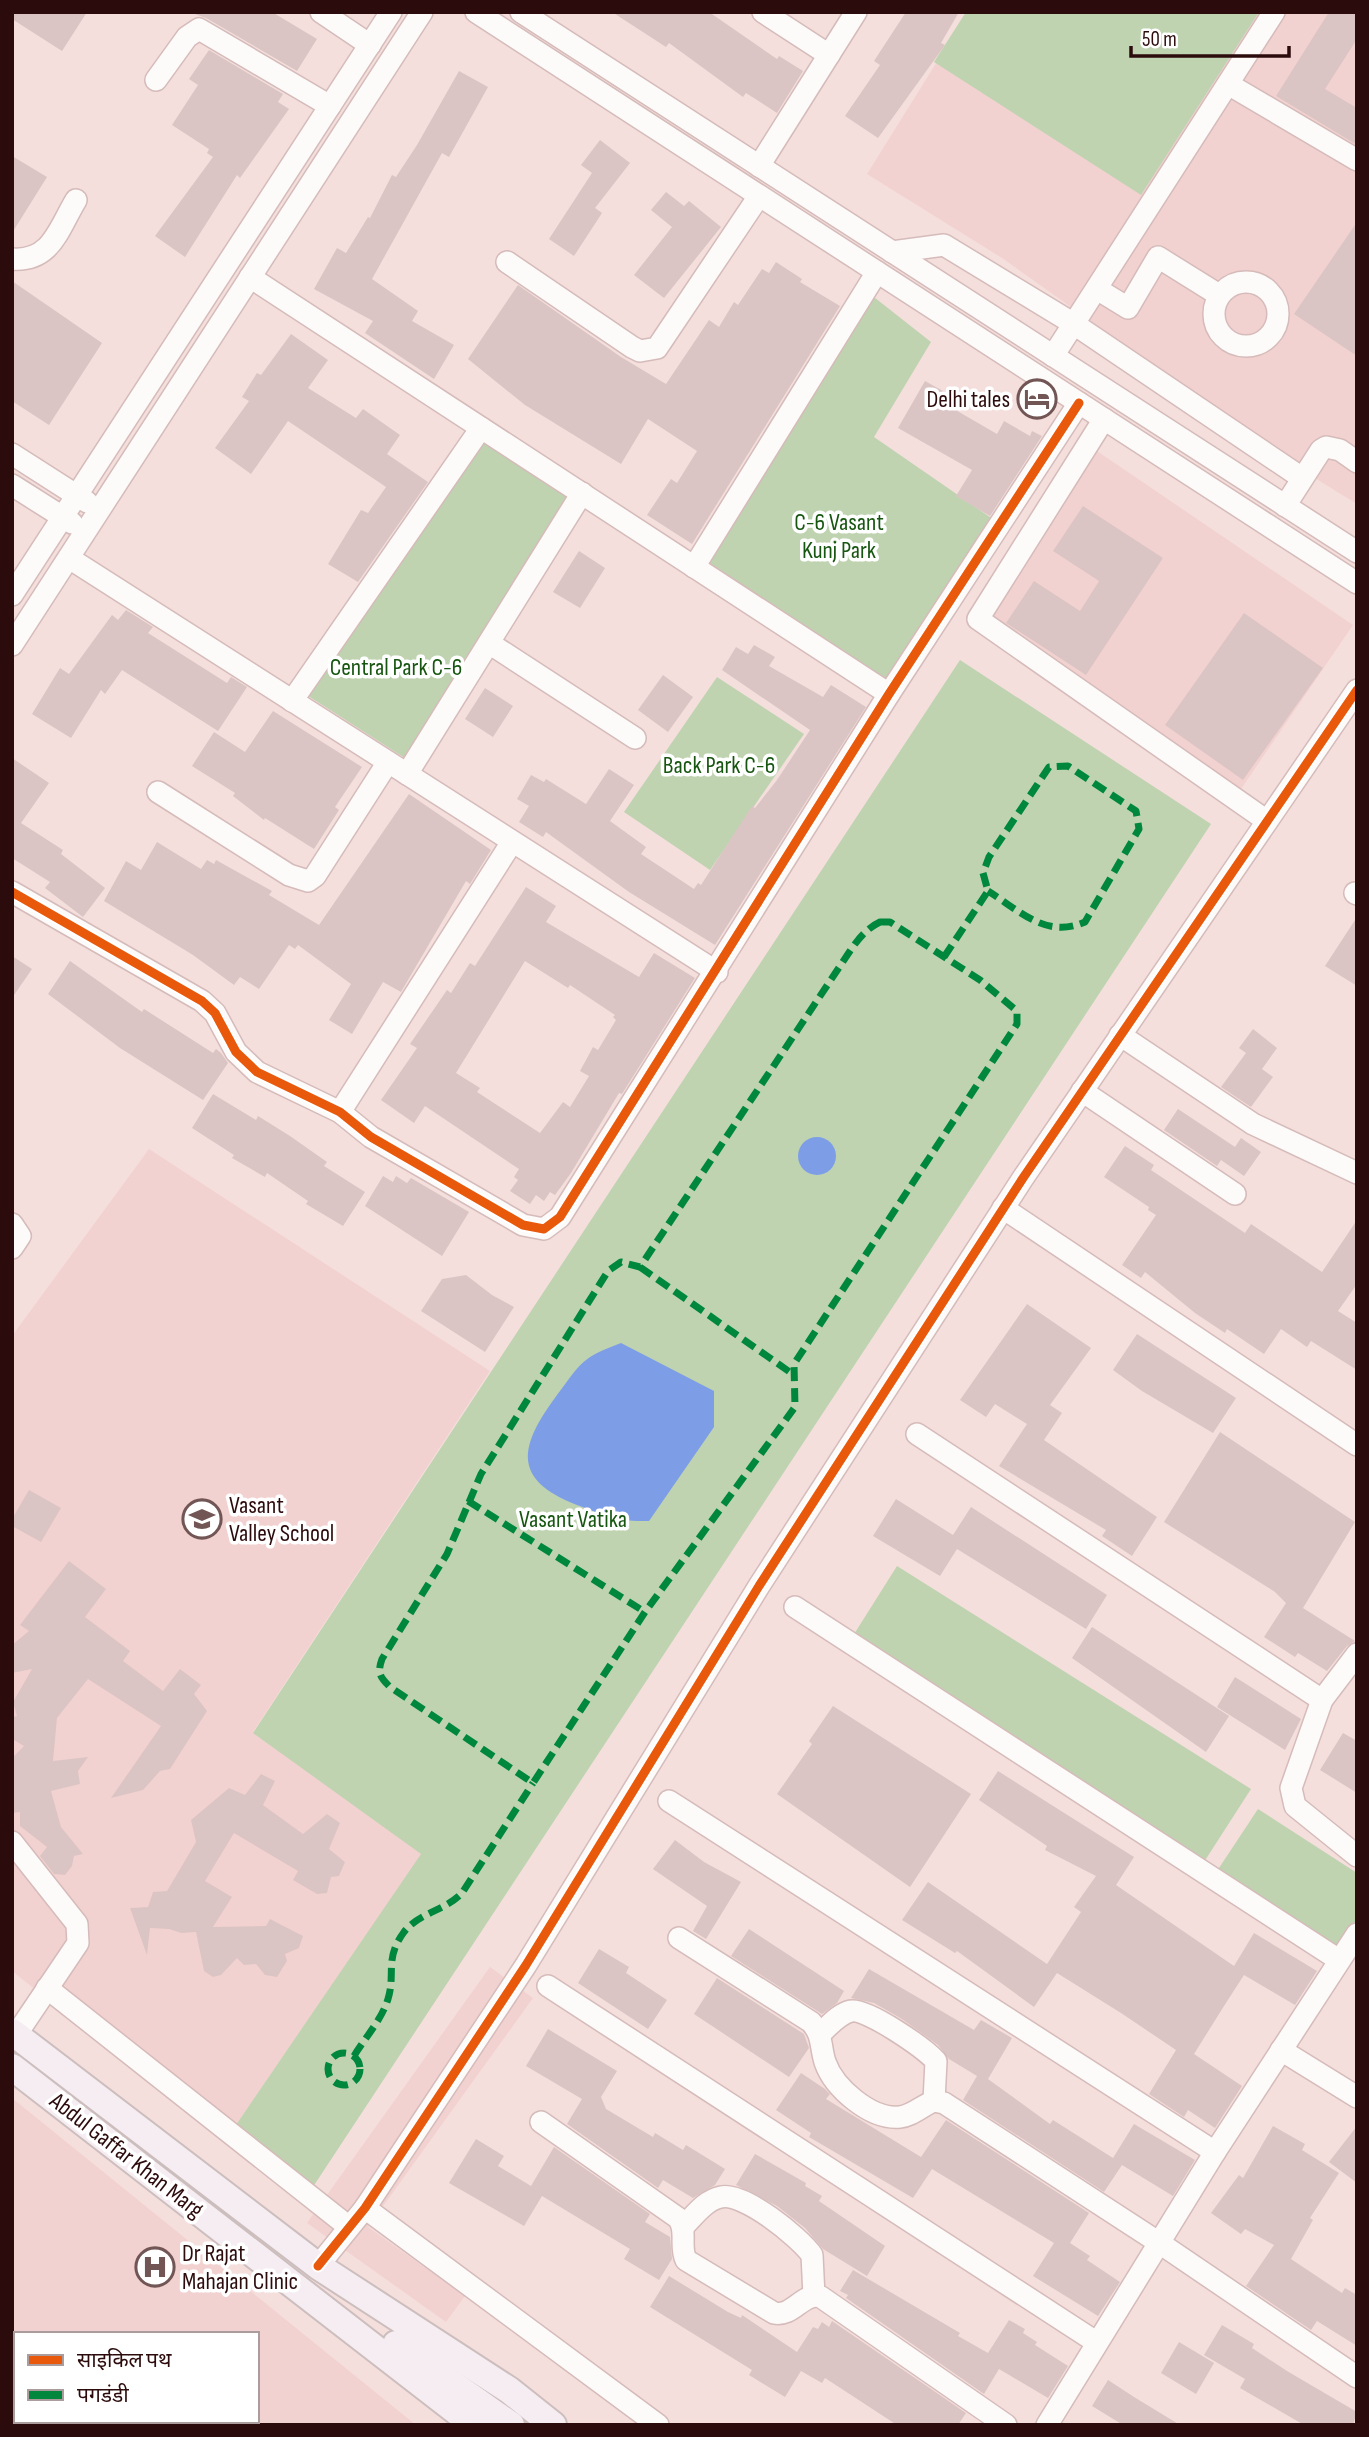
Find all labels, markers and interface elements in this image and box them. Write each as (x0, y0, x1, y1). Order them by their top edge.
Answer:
scale bar (1131, 14, 1288, 58)
text: 50 m (1142, 27, 1177, 52)
hotel icon: Delhi tales (1016, 378, 1058, 420)
place label: Delhi tales (927, 385, 1010, 414)
park label: C-6 Vasant Kunj Park (794, 508, 884, 565)
park label: Central Park C-6 (330, 653, 462, 682)
park label: Back Park C-6 (663, 751, 775, 780)
place label: Vasant Valley School (229, 1491, 334, 1548)
school or university icon: Vasant Valley School (181, 1498, 223, 1540)
park label: Vasant Vatika (519, 1505, 627, 1534)
street label: Abdul Gaffar Khan Marg (43, 2086, 209, 2224)
place label: Dr Rajat Mahajan Clinic (182, 2239, 298, 2296)
hospital icon: Dr Rajat Mahajan Clinic (134, 2246, 176, 2288)
legend (14, 2332, 259, 2423)
text: साइकिल पथ (77, 2348, 172, 2373)
text: पगडंडी (77, 2383, 129, 2408)

